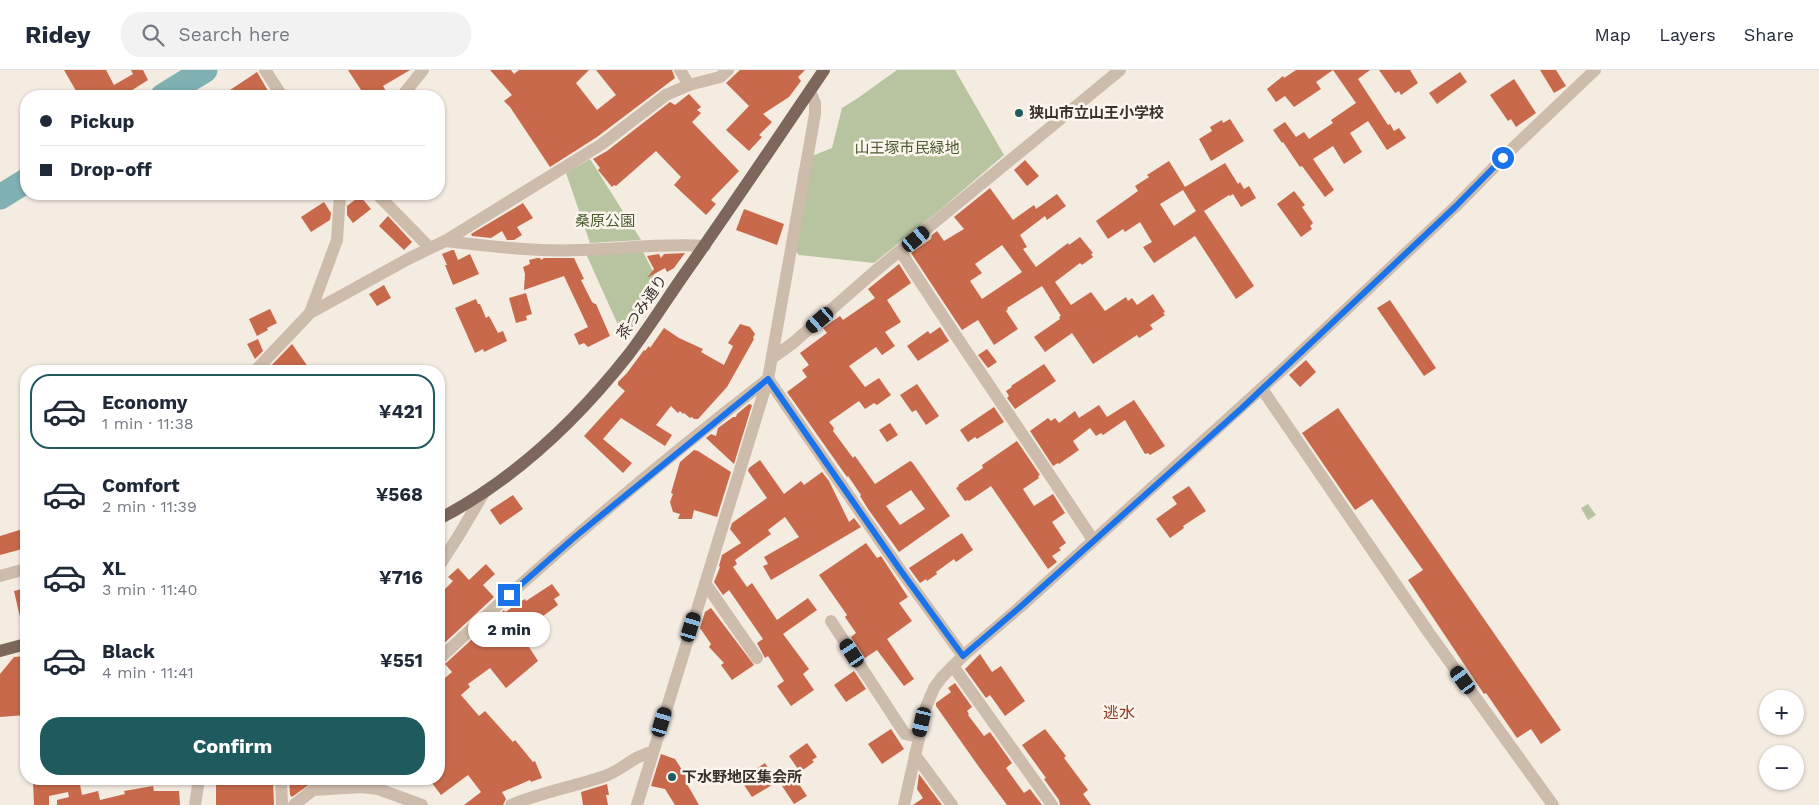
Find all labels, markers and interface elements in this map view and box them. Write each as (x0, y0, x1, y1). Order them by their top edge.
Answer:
search box (121, 12, 471, 57)
text: Ridey (25, 21, 91, 49)
icon: search (139, 21, 167, 49)
text: Search here (179, 23, 290, 46)
text: Map (1594, 24, 1631, 45)
text: Layers (1659, 24, 1716, 45)
text: Share (1744, 24, 1794, 45)
place label: 狭山市立山王小学校 (1029, 104, 1164, 122)
marker: 狭山市立山王小学校 (1013, 107, 1025, 119)
text: Pickup (70, 110, 134, 133)
park label: 山王塚市民緑地 (854, 139, 960, 157)
route start (1492, 147, 1514, 169)
text: Drop-off (70, 158, 152, 181)
park label: 桑原公園 (575, 212, 635, 230)
car (899, 224, 932, 254)
street label: 茶つみ通り (613, 271, 671, 343)
car (803, 304, 836, 336)
icon: car (42, 389, 87, 434)
text: Economy (102, 391, 187, 414)
text: ¥421 (379, 400, 423, 423)
text: 1 min · 11:38 (102, 414, 194, 433)
icon: car (42, 472, 87, 517)
text: Comfort (102, 474, 180, 497)
text: ¥568 (376, 483, 423, 506)
text: 2 min · 11:39 (102, 497, 197, 516)
icon: car (42, 555, 87, 600)
text: XL (102, 557, 126, 580)
text: ¥716 (379, 566, 423, 589)
text: 3 min · 11:40 (102, 580, 197, 599)
route end (498, 584, 520, 606)
car (679, 610, 702, 644)
callout: 2 min (468, 612, 550, 648)
text: 2 min (487, 620, 531, 639)
car (837, 636, 866, 670)
icon: car (42, 638, 87, 683)
text: Black (102, 640, 155, 663)
text: ¥551 (380, 649, 423, 672)
text: 4 min · 11:41 (102, 663, 194, 682)
car (1448, 663, 1477, 697)
map controls (1759, 690, 1804, 790)
button: + (1759, 690, 1804, 735)
district label: 逃水 (1103, 703, 1135, 722)
car (650, 705, 673, 739)
car (911, 706, 932, 738)
button: Confirm (40, 717, 425, 775)
button: − (1759, 745, 1804, 790)
place label: 下水野地区集会所 (682, 768, 802, 786)
marker: 下水野地区集会所 (666, 771, 678, 783)

